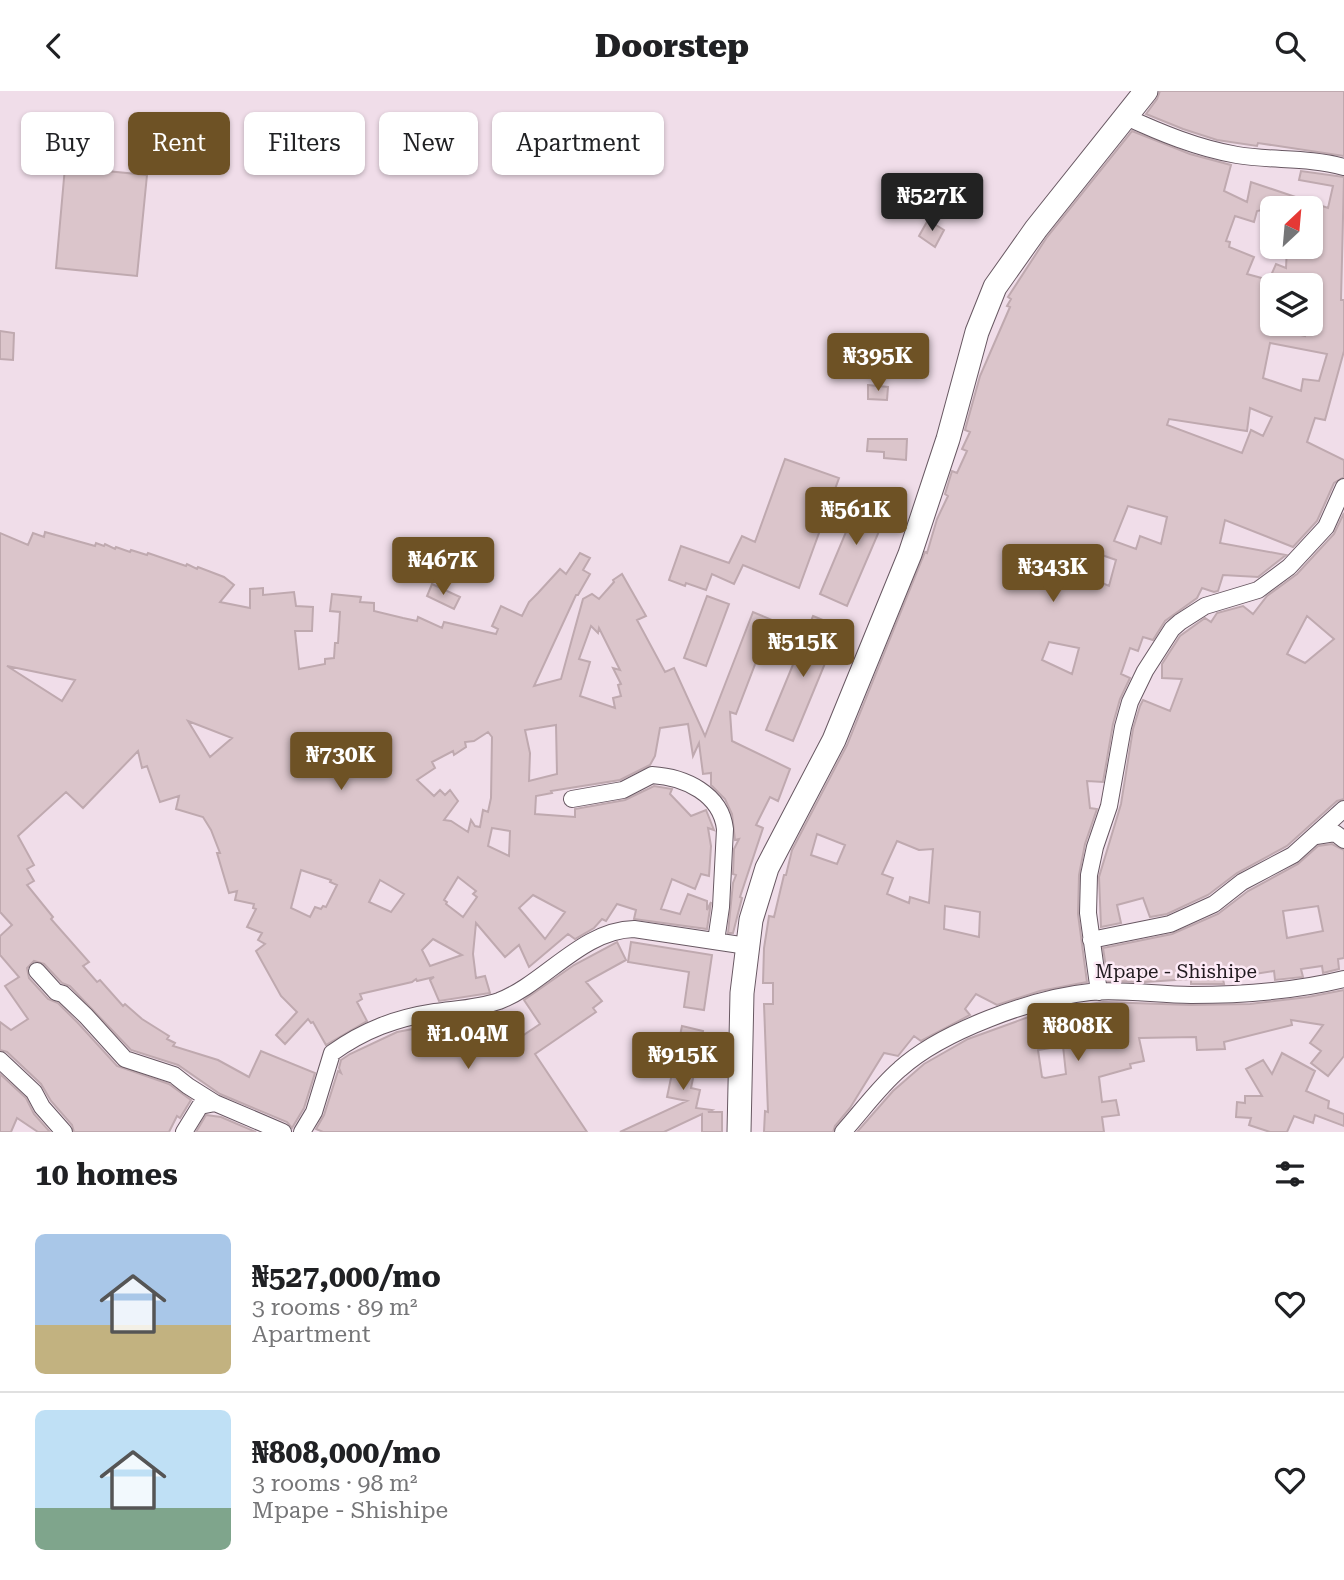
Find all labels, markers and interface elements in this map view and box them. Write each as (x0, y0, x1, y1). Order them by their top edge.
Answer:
icon: back (35, 27, 73, 65)
text: Doorstep (595, 27, 749, 65)
icon: search (1271, 27, 1309, 65)
chip: Buy (21, 112, 114, 175)
chip: Rent (128, 112, 230, 175)
chip: Filters (244, 112, 365, 175)
chip: New (379, 112, 478, 175)
chip: Apartment (492, 112, 664, 175)
pin: ₦527K (883, 173, 981, 233)
text: ₦527K (897, 182, 967, 209)
north arrow (1260, 196, 1323, 259)
map controls (1260, 196, 1323, 336)
button: layers (1260, 273, 1323, 336)
pin: ₦395K (829, 334, 927, 393)
text: ₦395K (843, 342, 913, 369)
pin: ₦561K (807, 487, 905, 547)
text: ₦561K (821, 496, 891, 523)
pin: ₦467K (394, 538, 492, 597)
pin: ₦343K (1004, 545, 1102, 604)
text: ₦467K (408, 546, 478, 573)
text: ₦343K (1018, 553, 1088, 580)
pin: ₦515K (754, 619, 852, 679)
text: ₦515K (768, 628, 838, 655)
pin: ₦730K (292, 733, 390, 792)
text: ₦730K (306, 741, 376, 768)
street label: Mpape - Shishipe (1095, 960, 1257, 983)
pin: ₦808K (1029, 1003, 1127, 1063)
pin: ₦1.04M (411, 1011, 525, 1071)
text: ₦808K (1043, 1012, 1113, 1039)
text: ₦1.04M (428, 1020, 508, 1047)
pin: ₦915K (634, 1033, 732, 1092)
text: ₦915K (648, 1041, 718, 1068)
icon: filters (1271, 1155, 1309, 1193)
text: 10 homes (35, 1157, 178, 1192)
text: ₦527,000/mo (252, 1259, 441, 1294)
icon: home (91, 1262, 175, 1346)
icon: heart (1271, 1285, 1309, 1323)
text: 3 rooms · 89 m² (252, 1294, 418, 1321)
text: Apartment (252, 1321, 371, 1348)
text: ₦808,000/mo (252, 1435, 441, 1470)
icon: home (91, 1438, 175, 1522)
icon: heart (1271, 1461, 1309, 1499)
text: 3 rooms · 98 m² (252, 1470, 418, 1497)
text: Mpape - Shishipe (252, 1497, 448, 1524)

